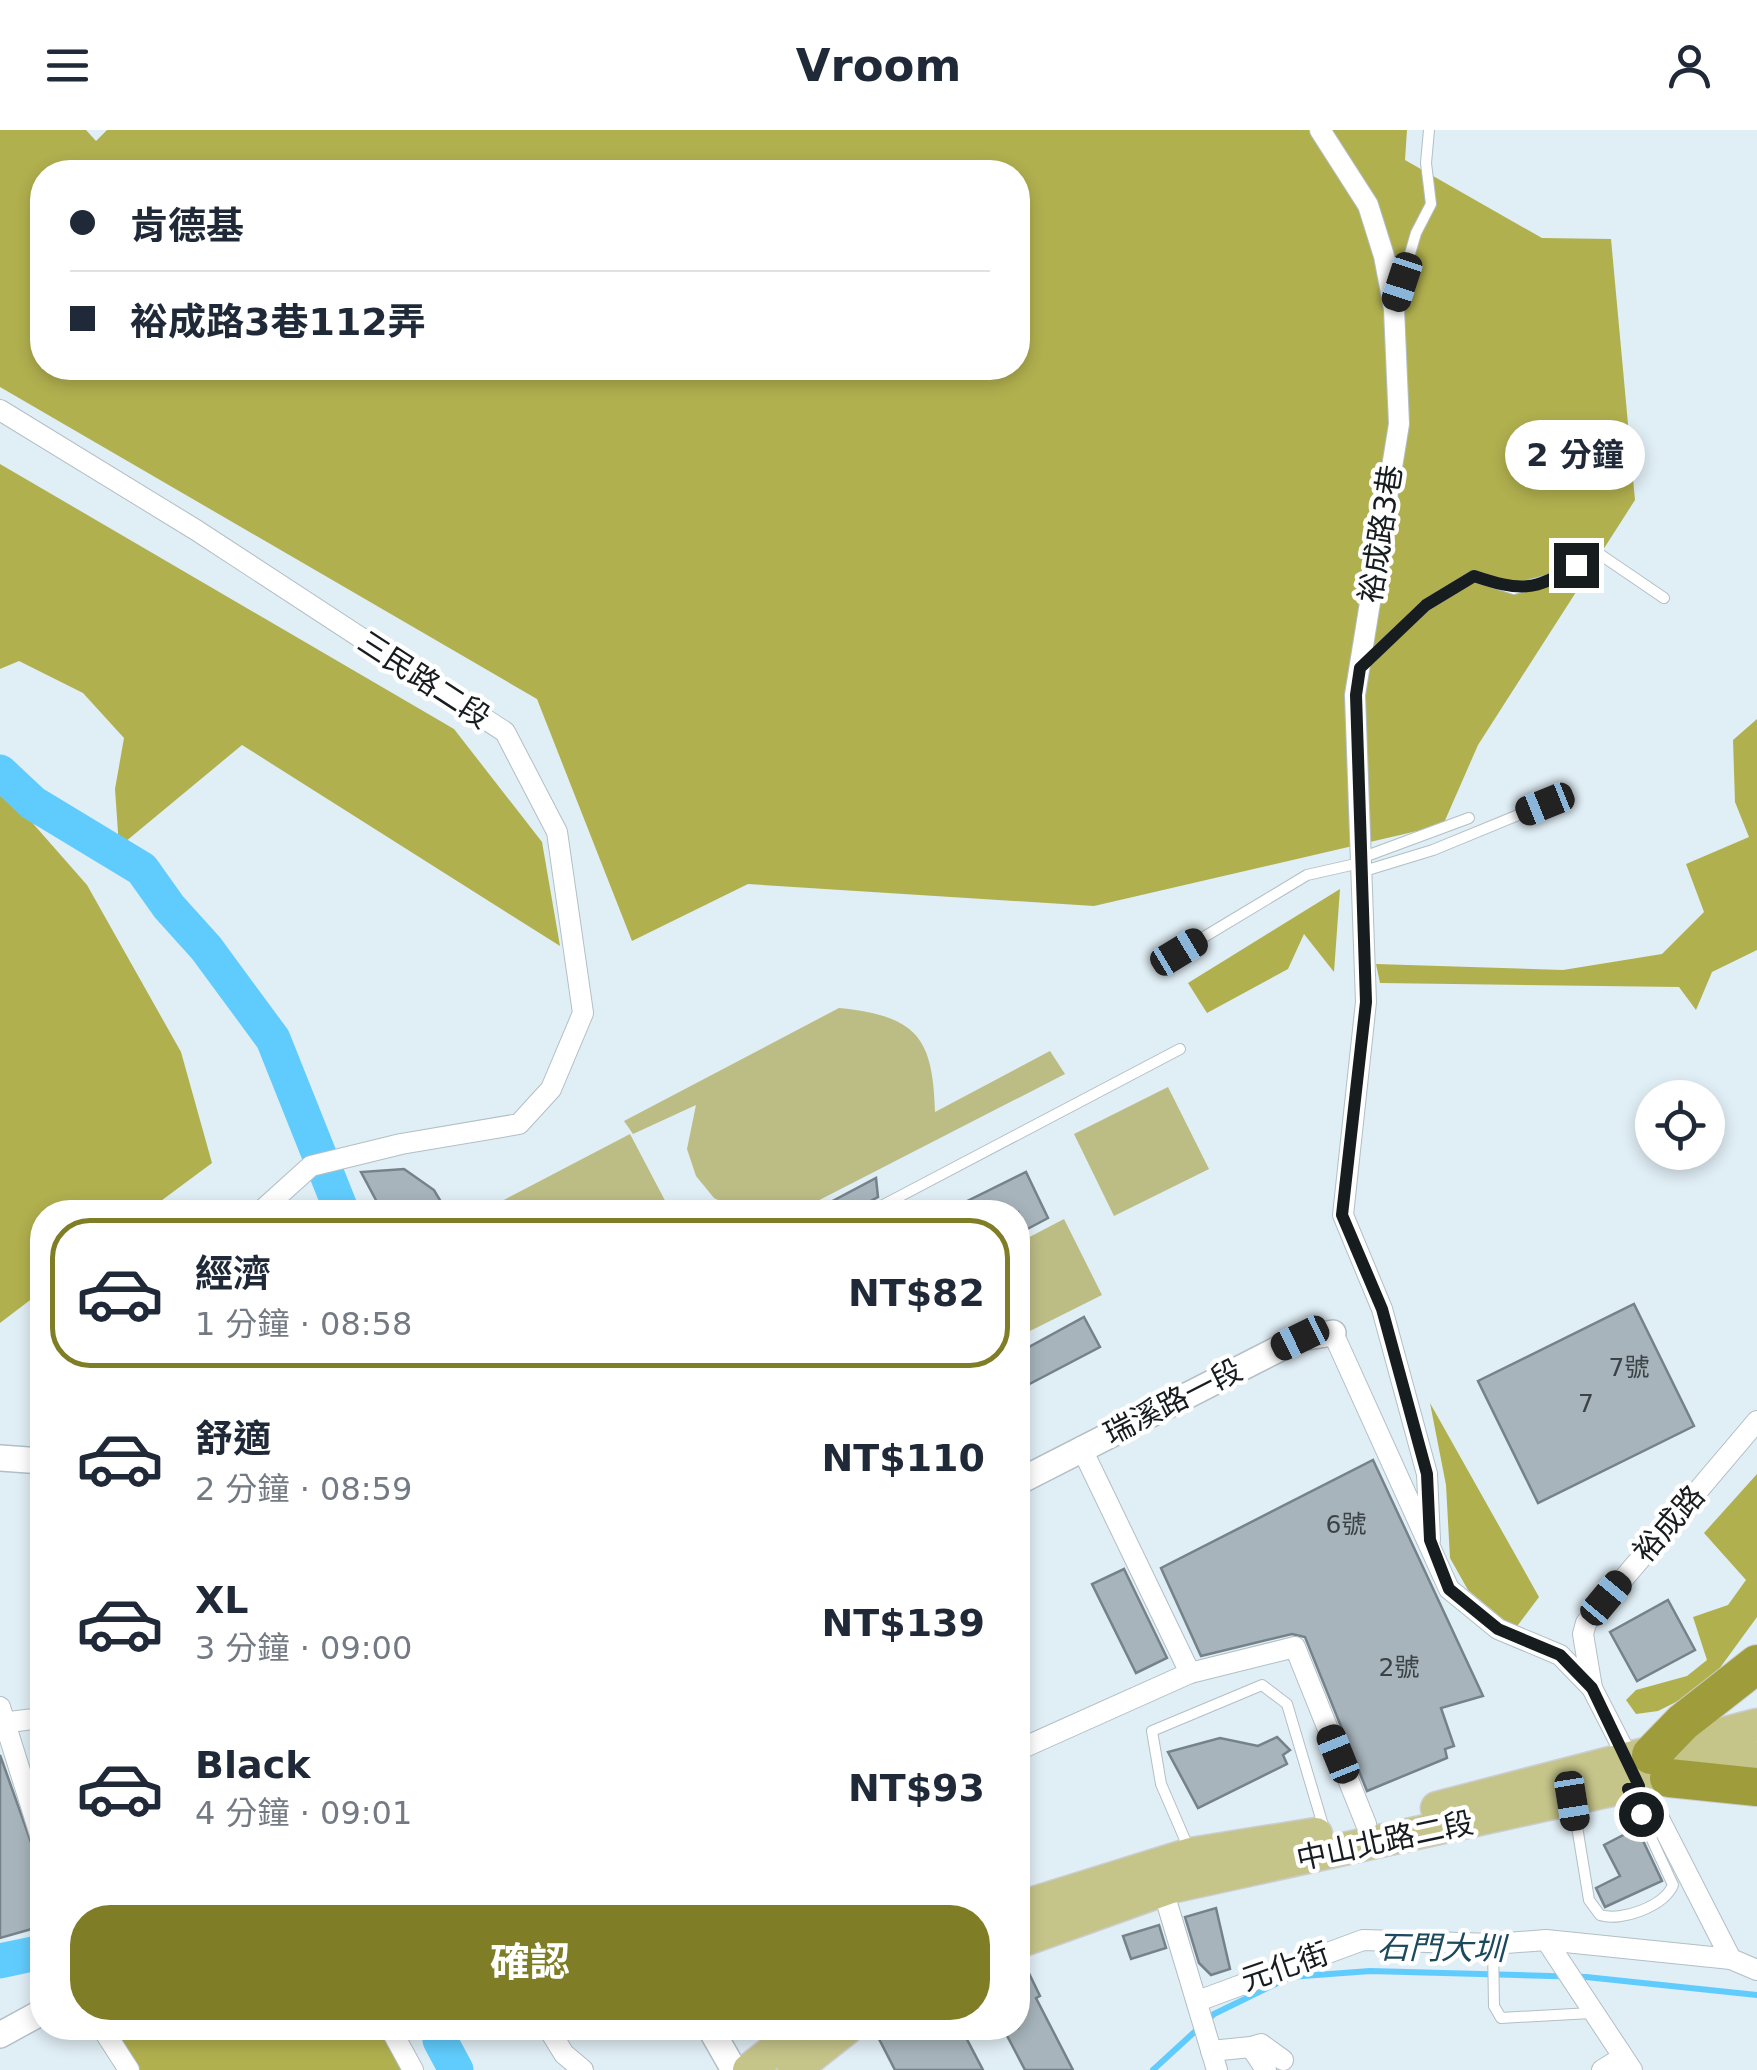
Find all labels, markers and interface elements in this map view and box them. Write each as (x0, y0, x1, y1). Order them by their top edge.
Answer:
icon: menu (40, 38, 95, 93)
icon: person (1662, 38, 1717, 93)
text: Vroom (796, 39, 961, 92)
text: 肯德基 (130, 204, 244, 248)
car (1378, 249, 1426, 315)
text: 裕成路3巷112弄 (130, 300, 426, 344)
callout: 2 分鐘 (1506, 420, 1646, 490)
text: 2 分鐘 (1526, 436, 1624, 474)
street label: 裕成路3巷 (1352, 462, 1409, 605)
route end (1554, 543, 1599, 588)
street label: 三民路二段 (352, 624, 497, 735)
car (1512, 779, 1578, 829)
car (1146, 924, 1212, 980)
map controls (1635, 1080, 1725, 1170)
button: locate (1635, 1080, 1725, 1170)
icon: car (75, 1248, 165, 1338)
text: 經濟 (195, 1252, 271, 1296)
text: NT$82 (848, 1271, 985, 1315)
text: 1 分鐘 · 08:58 (195, 1305, 412, 1343)
car (1266, 1311, 1334, 1365)
street label: 瑞溪路一段 (1098, 1352, 1248, 1451)
house number: 7號 (1609, 1353, 1649, 1382)
house number: 7 (1578, 1389, 1594, 1418)
icon: car (75, 1413, 165, 1503)
text: 舒適 (195, 1417, 271, 1461)
text: NT$110 (822, 1436, 985, 1480)
text: 2 分鐘 · 08:59 (195, 1470, 412, 1508)
street label: 裕成路 (1626, 1478, 1711, 1569)
house number: 6號 (1326, 1510, 1366, 1539)
car (1575, 1565, 1637, 1631)
icon: car (75, 1578, 165, 1668)
text: XL (195, 1578, 249, 1622)
text: NT$139 (822, 1601, 985, 1645)
text: 3 分鐘 · 09:00 (195, 1629, 412, 1667)
house number: 2號 (1379, 1653, 1419, 1682)
car (1313, 1721, 1363, 1787)
icon: car (75, 1743, 165, 1833)
text: Black (195, 1743, 310, 1787)
text: NT$93 (848, 1766, 985, 1810)
car (1552, 1769, 1592, 1833)
route start (1619, 1792, 1664, 1837)
text: 4 分鐘 · 09:01 (195, 1794, 412, 1832)
street label: 中山北路二段 (1293, 1805, 1477, 1876)
button: 確認 (70, 1905, 990, 2020)
water label: 石門大圳 (1377, 1928, 1509, 1968)
street label: 元化街 (1237, 1935, 1333, 1998)

